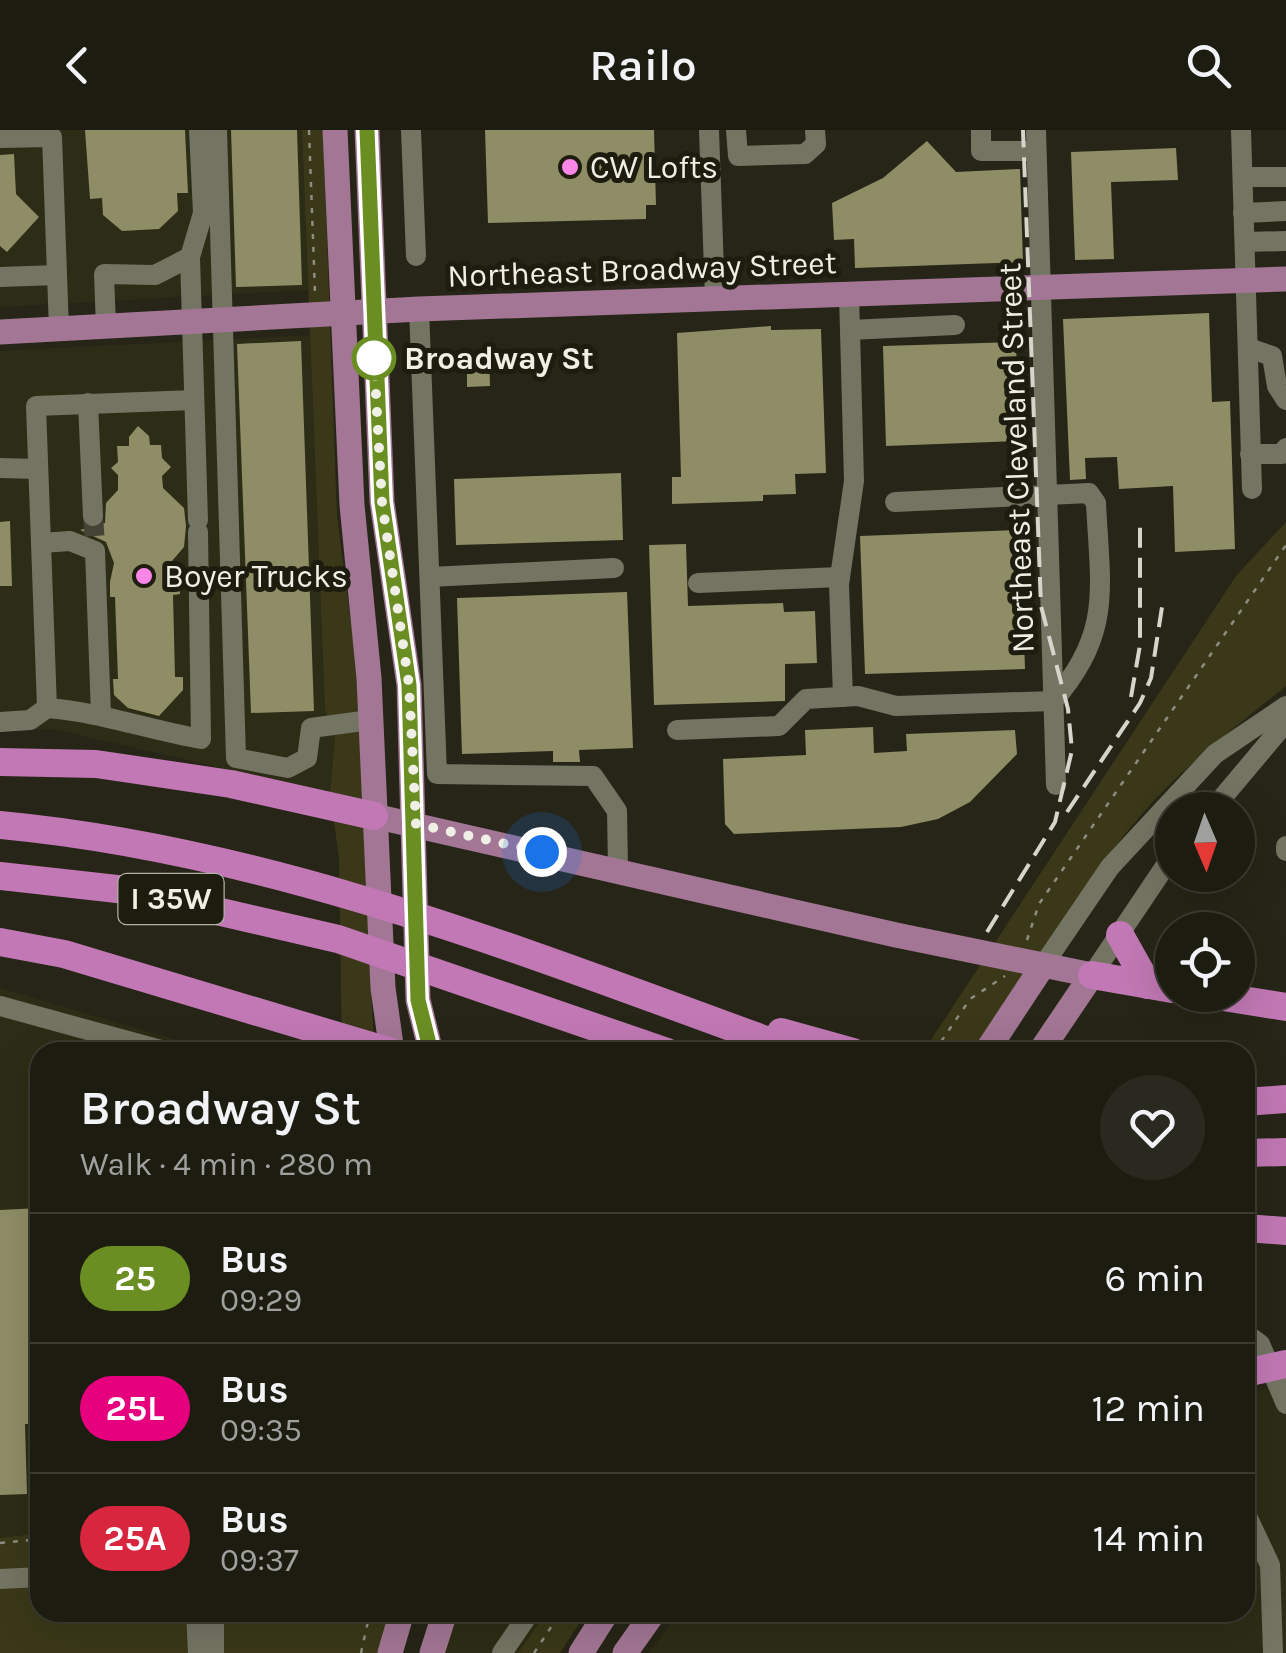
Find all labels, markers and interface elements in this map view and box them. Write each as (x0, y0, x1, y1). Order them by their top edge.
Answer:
icon: back (50, 38, 105, 93)
icon: search (1181, 38, 1236, 93)
text: Railo (589, 39, 697, 91)
place label: CW Lofts (590, 149, 718, 186)
marker: CW Lofts (559, 156, 581, 178)
street label: Northeast Broadway Street (447, 244, 837, 295)
street label: Northeast Cleveland Street (991, 262, 1042, 654)
marker: Broadway St (353, 337, 395, 379)
place label: Broadway St (404, 340, 594, 377)
place label: Boyer Trucks (164, 558, 348, 595)
marker: Boyer Trucks (133, 565, 155, 587)
north arrow (1155, 792, 1255, 892)
map controls (1155, 792, 1255, 1012)
your location (517, 827, 567, 877)
road number: I 35W (119, 874, 224, 924)
button: locate (1155, 912, 1255, 1012)
button: heart (1100, 1075, 1205, 1180)
text: Broadway St (80, 1080, 361, 1136)
text: Walk · 4 min · 280 m (80, 1146, 373, 1183)
text: Bus (220, 1237, 289, 1282)
text: 6 min (1104, 1256, 1205, 1301)
text: 25 (114, 1258, 156, 1299)
text: 09:29 (220, 1282, 302, 1319)
text: Bus (220, 1367, 289, 1412)
text: 12 min (1092, 1386, 1205, 1431)
text: 25L (106, 1388, 164, 1429)
text: 09:35 (220, 1412, 302, 1449)
text: Bus (220, 1497, 289, 1542)
text: 14 min (1092, 1516, 1205, 1561)
text: 25A (103, 1518, 167, 1559)
text: 09:37 (220, 1542, 299, 1579)

